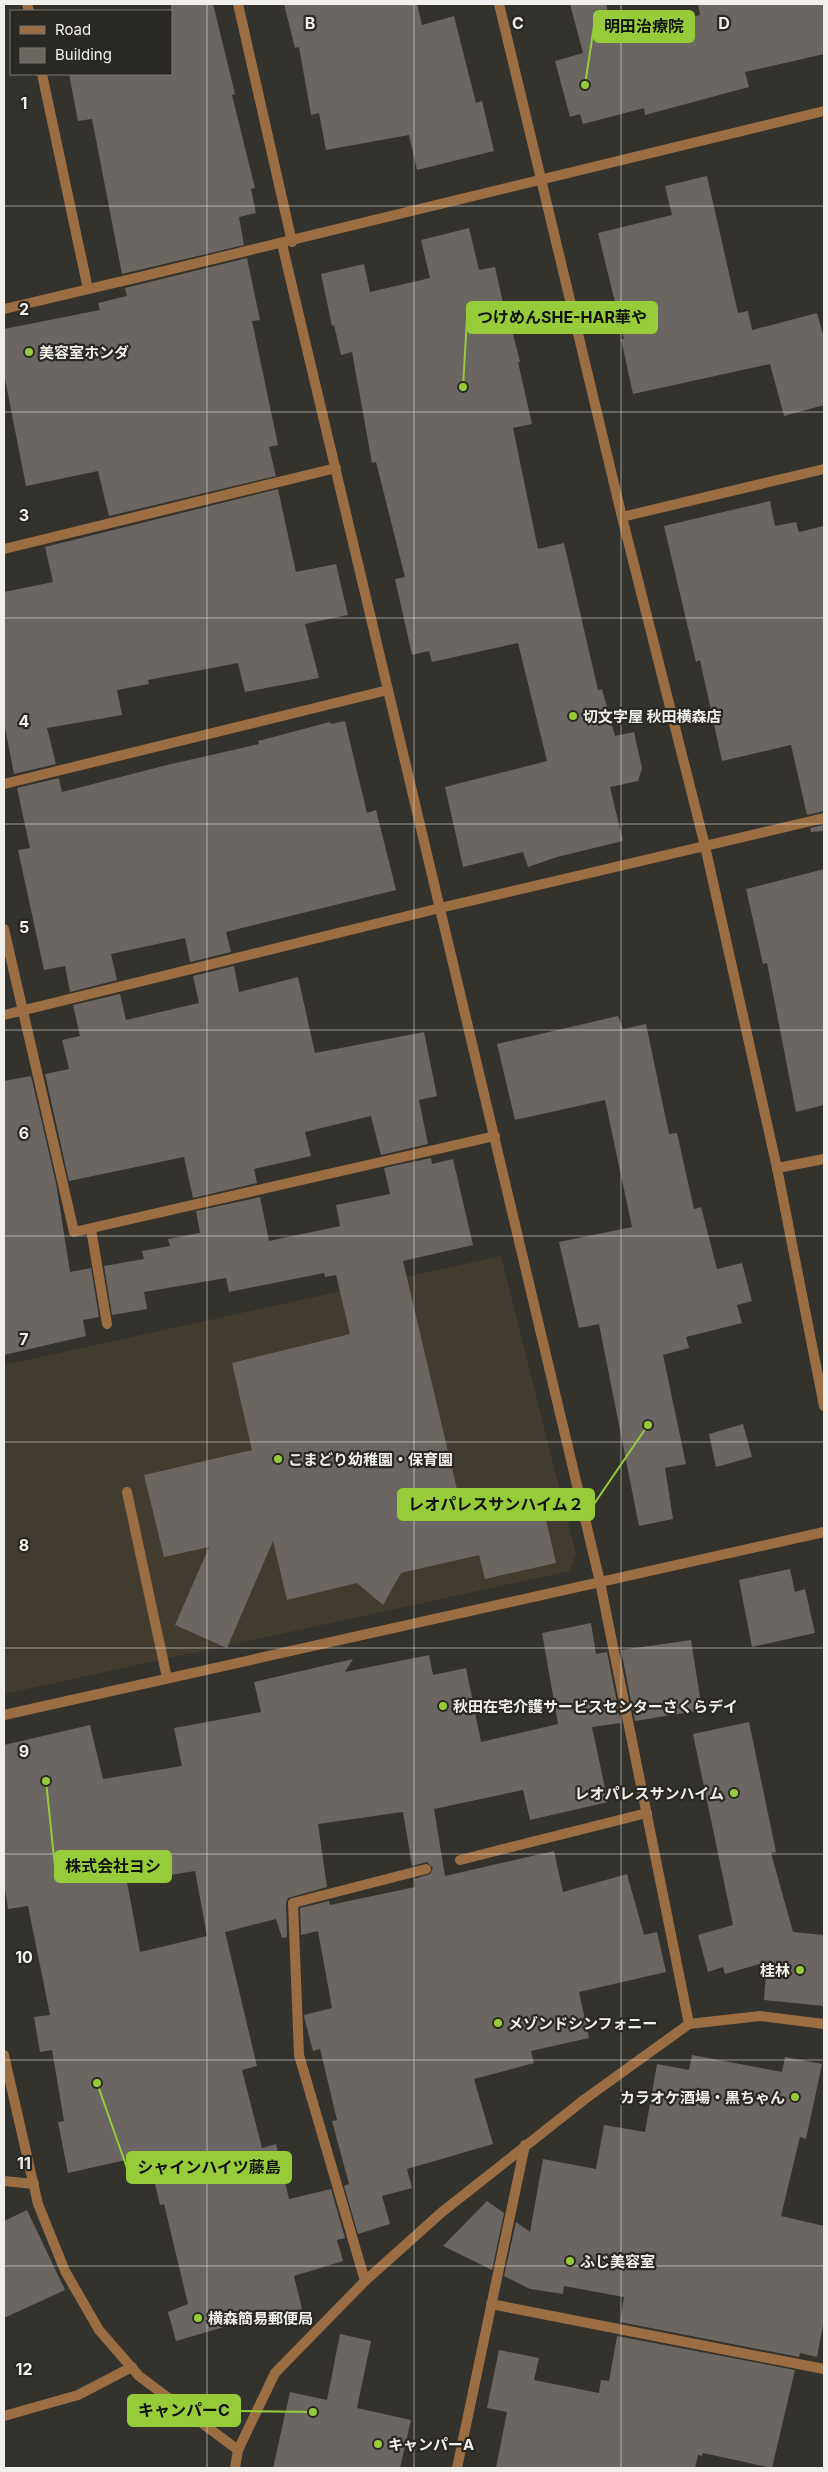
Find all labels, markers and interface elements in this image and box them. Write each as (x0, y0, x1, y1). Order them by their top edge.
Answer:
legend (10, 10, 172, 75)
callout: 明田治療院 (594, 11, 694, 42)
text: B (305, 13, 315, 33)
text: C (512, 13, 524, 33)
text: D (718, 13, 730, 33)
text: 明田治療院 (604, 16, 684, 36)
text: Road (55, 20, 91, 39)
text: Building (55, 45, 112, 64)
text: 1 (21, 93, 27, 113)
text: 2 (19, 299, 29, 319)
callout: つけめんSHE-HAR華や (467, 302, 657, 333)
text: つけめんSHE-HAR華や (477, 307, 647, 327)
place label: 美容室ホンダ (39, 343, 129, 362)
marker: 美容室ホンダ (23, 346, 35, 358)
text: 3 (19, 505, 29, 525)
place label: 切文字屋 秋田横森店 (583, 707, 722, 726)
marker: 切文字屋 秋田横森店 (567, 710, 579, 722)
text: 4 (19, 711, 30, 731)
text: 5 (19, 917, 29, 937)
text: 6 (19, 1123, 29, 1143)
text: 7 (19, 1329, 29, 1349)
place label: こまどり幼稚園・保育園 (288, 1450, 453, 1469)
marker: こまどり幼稚園・保育園 (272, 1453, 284, 1465)
callout: レオパレスサンハイム２ (398, 1489, 594, 1520)
text: レオパレスサンハイム２ (408, 1494, 584, 1514)
text: 8 (19, 1535, 29, 1555)
place label: 秋田在宅介護サービスセンターさくらデイ (453, 1697, 738, 1716)
marker: 秋田在宅介護サービスセンターさくらデイ (437, 1700, 449, 1712)
text: 9 (19, 1741, 29, 1761)
place label: レオパレスサンハイム (575, 1784, 724, 1803)
marker: レオパレスサンハイム (728, 1787, 740, 1799)
callout: 株式会社ヨシ (55, 1851, 171, 1882)
text: 株式会社ヨシ (65, 1856, 161, 1876)
text: 10 (15, 1947, 33, 1967)
place label: 桂林 (760, 1961, 790, 1980)
marker: 桂林 (794, 1964, 806, 1976)
place label: メゾンドシンフォニー (508, 2014, 658, 2033)
marker: メゾンドシンフォニー (492, 2017, 504, 2029)
place label: カラオケ酒場・黒ちゃん (620, 2088, 785, 2107)
marker: カラオケ酒場・黒ちゃん (789, 2091, 801, 2103)
callout: シャインハイツ藤島 (127, 2152, 291, 2183)
text: 11 (17, 2153, 31, 2173)
text: シャインハイツ藤島 (137, 2157, 281, 2177)
place label: ふじ美容室 (580, 2252, 655, 2271)
marker: ふじ美容室 (564, 2255, 576, 2267)
place label: 横森簡易郵便局 (208, 2309, 313, 2328)
marker: 横森簡易郵便局 (192, 2312, 204, 2324)
text: 12 (16, 2359, 32, 2379)
callout: キャンパーC (128, 2395, 240, 2426)
text: キャンパーC (138, 2400, 230, 2420)
place label: キャンパーA (388, 2435, 474, 2454)
marker: キャンパーA (372, 2438, 384, 2450)

